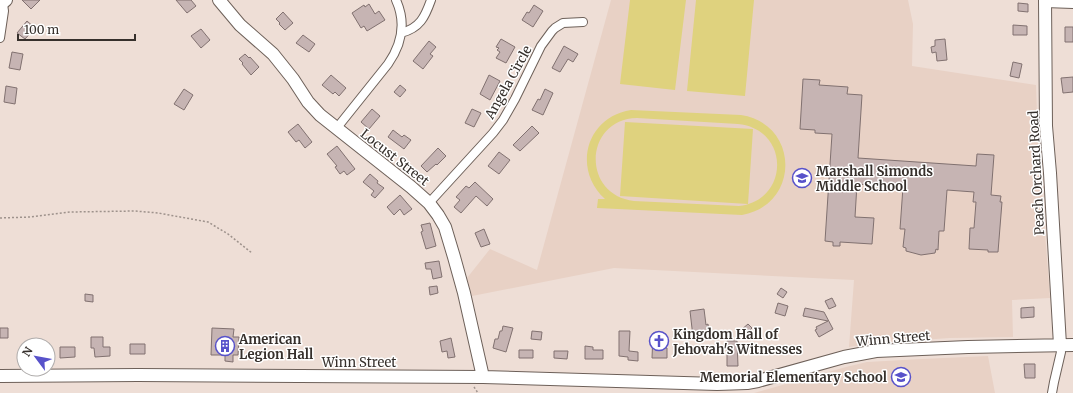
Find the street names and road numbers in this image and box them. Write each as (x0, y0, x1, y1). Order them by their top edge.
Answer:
street label: Angela Circle (481, 42, 536, 123)
street label: Peach Orchard Road (1025, 110, 1048, 236)
street label: Locust Street (357, 125, 432, 189)
street label: Winn Street (854, 327, 931, 350)
street label: Winn Street (321, 354, 396, 371)

